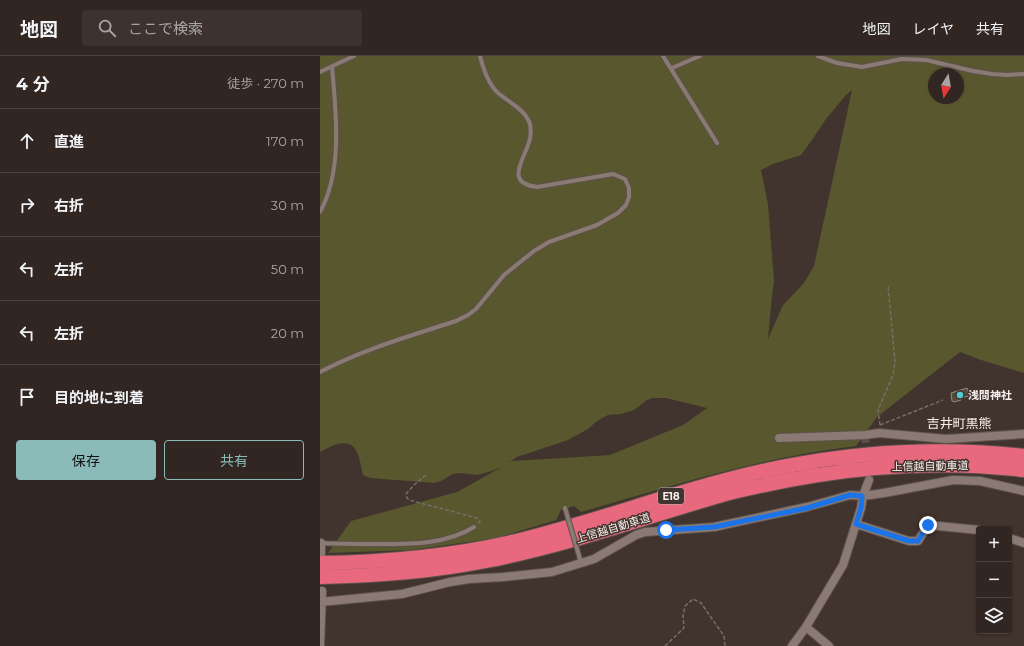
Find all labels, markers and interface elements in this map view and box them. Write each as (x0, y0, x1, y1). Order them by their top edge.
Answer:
search box (82, 10, 362, 46)
icon: search (96, 17, 118, 39)
text: 地図 (20, 18, 58, 41)
text: ここで検索 (128, 19, 203, 38)
text: 地図 (862, 20, 890, 38)
text: レイヤ (912, 20, 954, 38)
text: 共有 (976, 20, 1004, 38)
north arrow (928, 68, 964, 104)
text: 4 分 (16, 74, 50, 94)
text: 徒歩 · 270 m (227, 75, 304, 91)
icon: ahead (16, 130, 38, 152)
text: 直進 (54, 132, 84, 151)
text: 170 m (266, 133, 304, 149)
icon: right (16, 194, 38, 216)
text: 右折 (54, 196, 84, 215)
text: 30 m (271, 197, 304, 213)
icon: left (16, 258, 38, 280)
text: 左折 (54, 260, 84, 279)
text: 50 m (271, 261, 304, 277)
icon: left (16, 322, 38, 344)
text: 左折 (54, 324, 84, 343)
text: 20 m (271, 325, 304, 341)
icon: arrive (16, 386, 38, 408)
text: 目的地に到着 (54, 388, 144, 407)
place label: 浅間神社 (968, 388, 1012, 402)
marker: 浅間神社 (955, 390, 965, 400)
district label: 吉井町黒熊 (926, 415, 992, 431)
button: 保存 (16, 440, 156, 480)
button: 共有 (164, 440, 304, 480)
street label: 上信越自動車道 (891, 458, 969, 474)
road number: E18 (658, 488, 684, 504)
street label: 上信越自動車道 (574, 510, 652, 546)
route end (919, 516, 937, 534)
route start (657, 521, 675, 539)
map controls (976, 526, 1012, 634)
button: + (976, 526, 1012, 562)
button: − (976, 562, 1012, 598)
button: layers (976, 598, 1012, 634)

